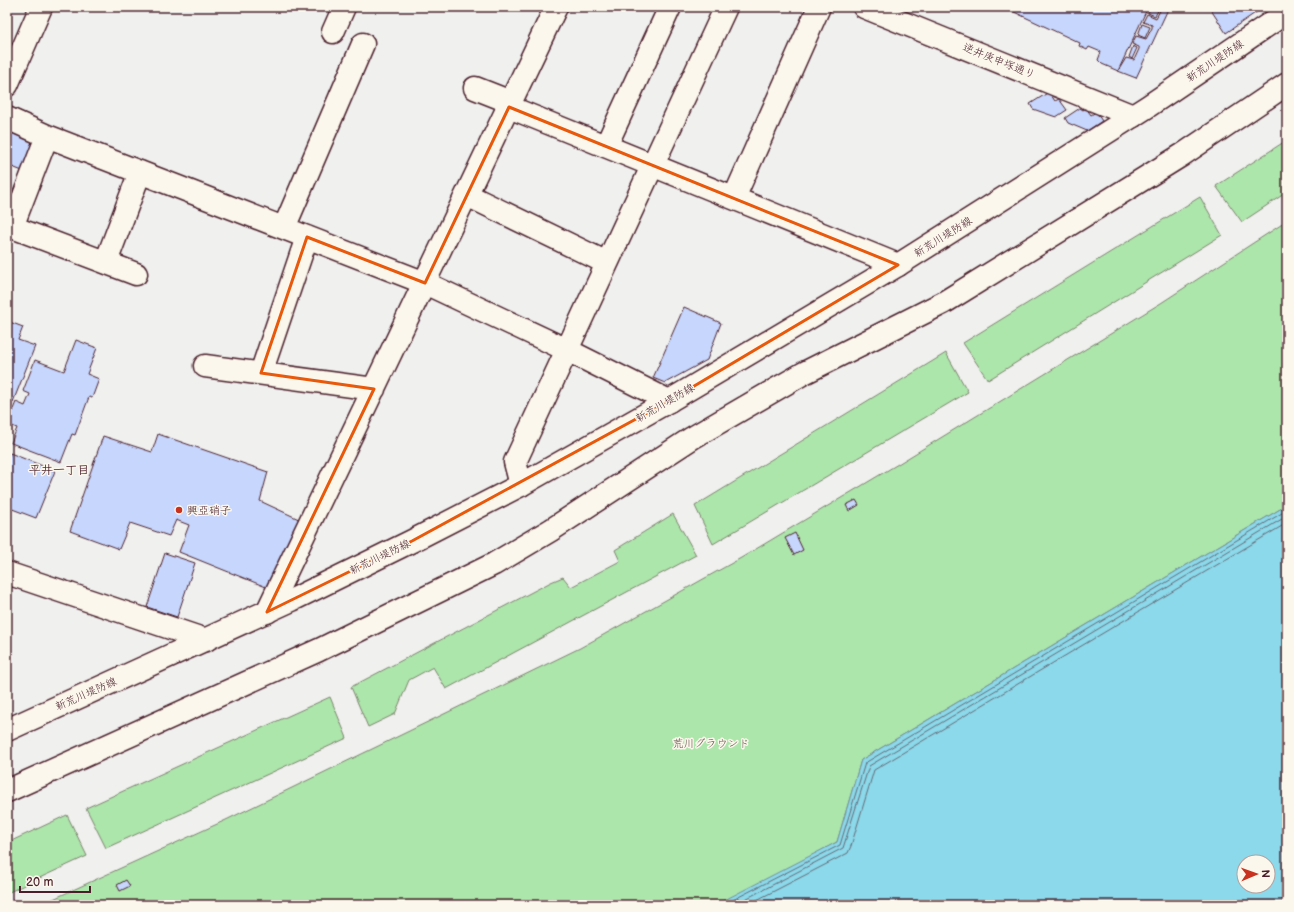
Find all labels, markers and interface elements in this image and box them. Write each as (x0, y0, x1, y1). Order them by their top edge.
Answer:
street label: 新荒川堤防線 (1184, 37, 1246, 85)
street label: 逆井庚申塚通り (961, 41, 1037, 81)
street label: 新荒川堤防線 (912, 214, 974, 260)
street label: 新荒川堤防線 (633, 381, 697, 425)
district label: 平井一丁目 (29, 463, 89, 478)
place label: 興亞硝子 (187, 504, 231, 517)
marker: 興亞硝子 (174, 505, 184, 515)
street label: 新荒川堤防線 (347, 537, 413, 577)
street label: 新荒川堤防線 (53, 675, 119, 713)
park label: 荒川グラウンド (673, 737, 750, 750)
north arrow (1236, 854, 1276, 894)
scale bar (20, 868, 90, 894)
text: N (1259, 869, 1272, 878)
text: 20 m (26, 875, 53, 890)

